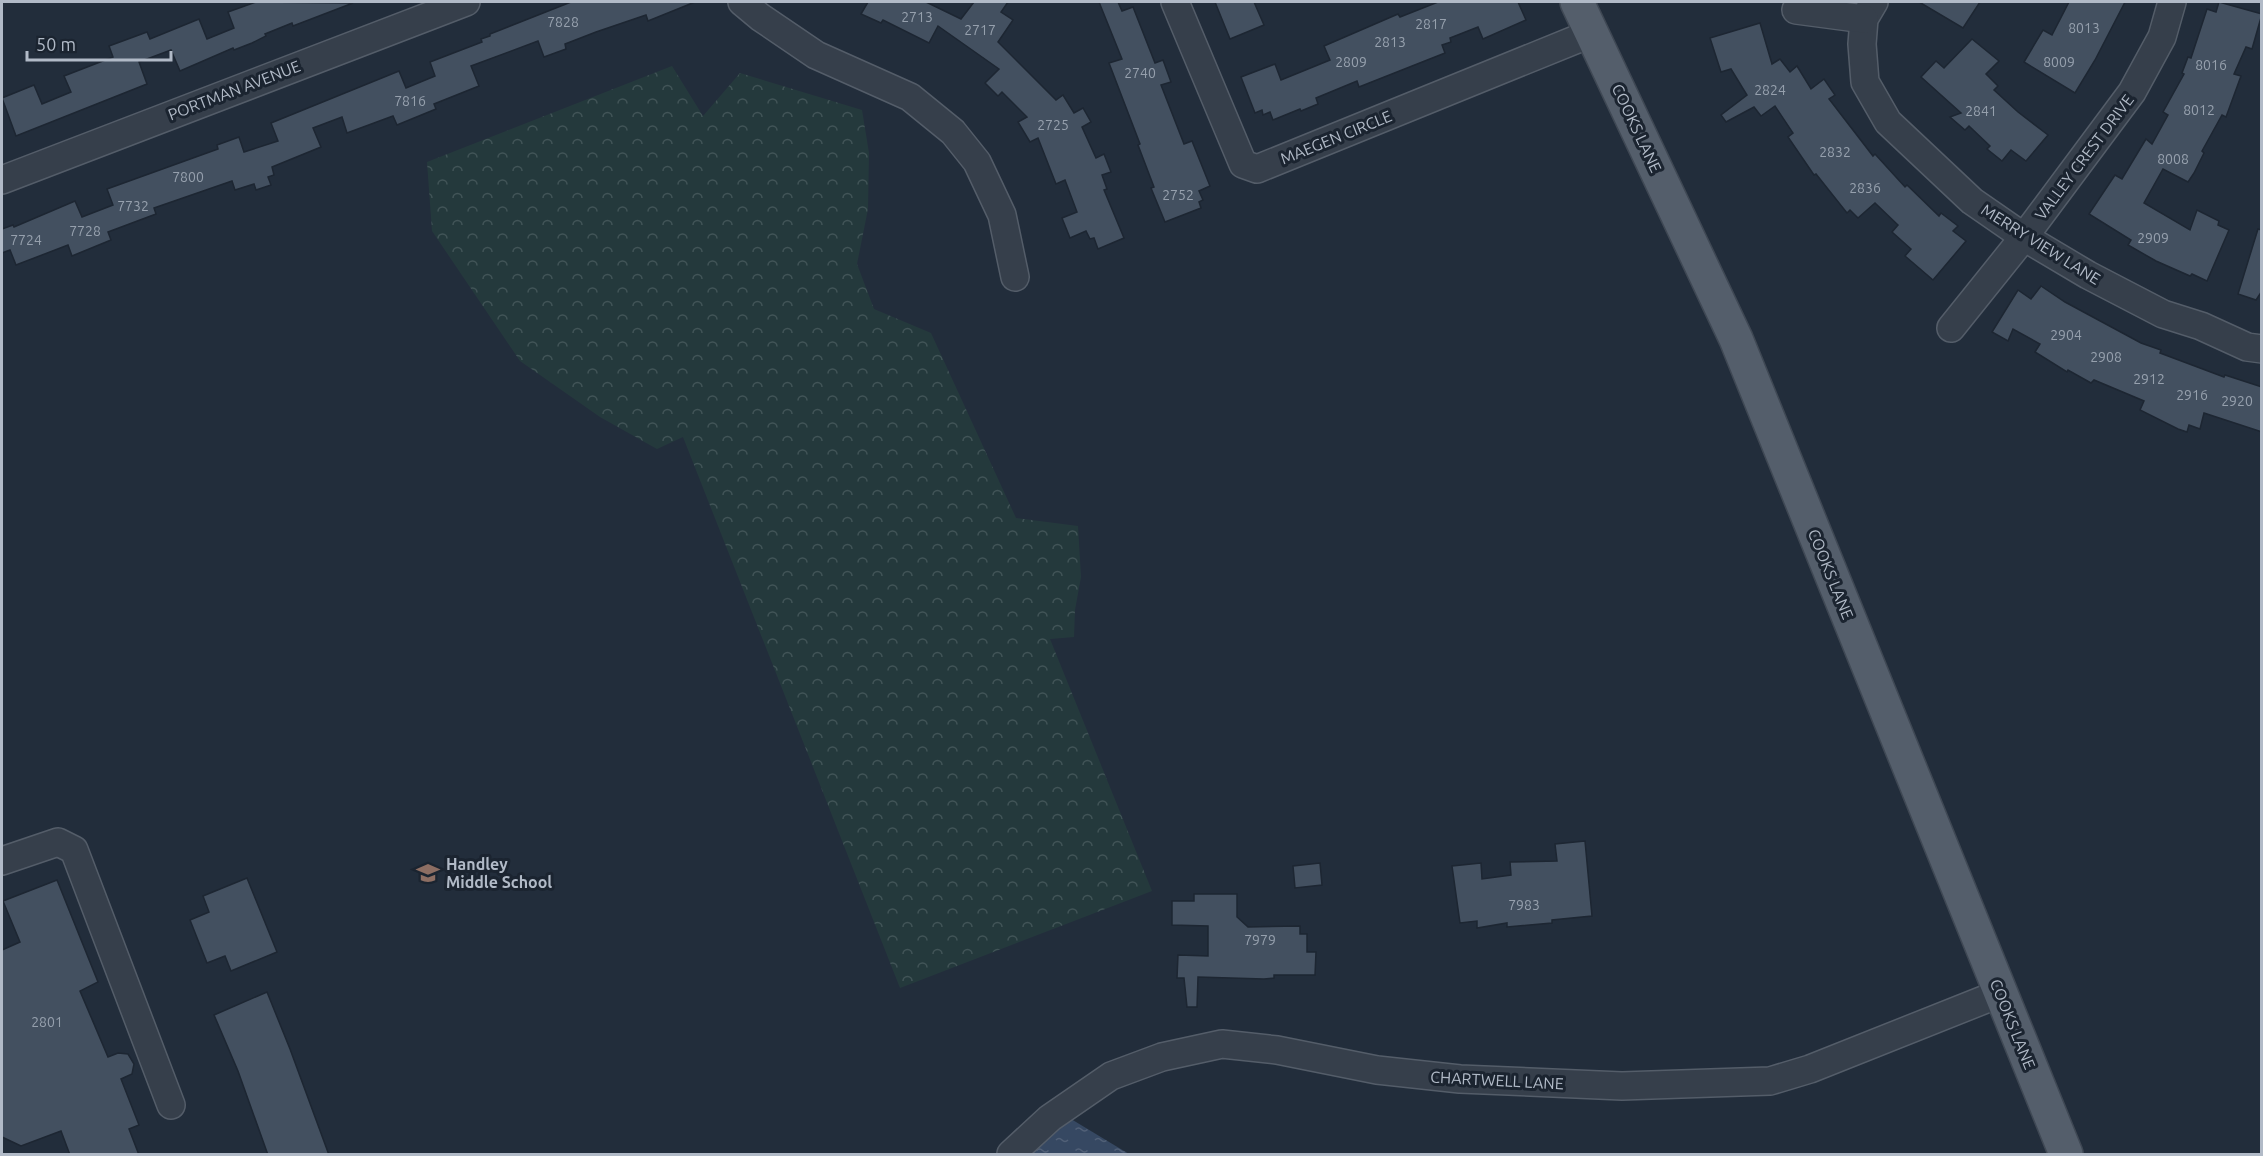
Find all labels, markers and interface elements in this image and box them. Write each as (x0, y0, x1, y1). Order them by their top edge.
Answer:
house number: 2713 (901, 9, 933, 25)
house number: 7828 (547, 14, 579, 30)
house number: 2817 (1415, 16, 1447, 32)
house number: 8013 (2068, 20, 2100, 36)
house number: 2717 (964, 22, 996, 38)
scale bar (27, 24, 171, 62)
text: 50 m (36, 34, 76, 54)
house number: 2813 (1374, 34, 1406, 50)
house number: 2809 (1335, 54, 1367, 70)
house number: 8009 (2043, 54, 2075, 70)
street label: PORTMAN AVENUE (165, 56, 303, 124)
house number: 8016 (2195, 57, 2227, 73)
house number: 2740 (1124, 65, 1156, 81)
street label: COOKS LANE (1609, 81, 1665, 175)
house number: 2824 (1754, 82, 1786, 98)
street label: VALLEY CREST DRIVE (2031, 91, 2137, 223)
house number: 7816 (394, 93, 426, 109)
house number: 8012 (2183, 102, 2215, 118)
house number: 2841 (1965, 103, 1997, 119)
street label: MAEGEN CIRCLE (1278, 106, 1394, 168)
house number: 2725 (1037, 117, 1069, 133)
house number: 2832 (1819, 144, 1851, 160)
house number: 8008 (2157, 151, 2189, 167)
house number: 7800 (172, 169, 204, 185)
house number: 2836 (1849, 180, 1881, 196)
house number: 2752 (1162, 187, 1194, 203)
house number: 7732 (117, 198, 149, 214)
street label: MERRY VIEW LANE (1978, 200, 2104, 288)
house number: 7728 (69, 223, 101, 239)
house number: 2909 (2137, 230, 2169, 246)
house number: 7724 (10, 232, 42, 248)
house number: 2904 (2050, 327, 2082, 343)
house number: 2908 (2090, 349, 2122, 365)
house number: 2912 (2133, 371, 2165, 387)
house number: 2916 (2176, 387, 2208, 403)
house number: 2920 (2221, 393, 2253, 409)
street label: COOKS LANE (1805, 526, 1857, 622)
place label: Handley Middle School (446, 855, 552, 891)
school or university icon: Handley Middle School (415, 860, 441, 886)
house number: 7983 (1508, 897, 1540, 913)
house number: 7979 (1244, 932, 1276, 948)
street label: COOKS LANE (1987, 976, 2039, 1072)
house number: 2801 (31, 1014, 63, 1030)
street label: CHARTWELL LANE (1430, 1068, 1564, 1092)

